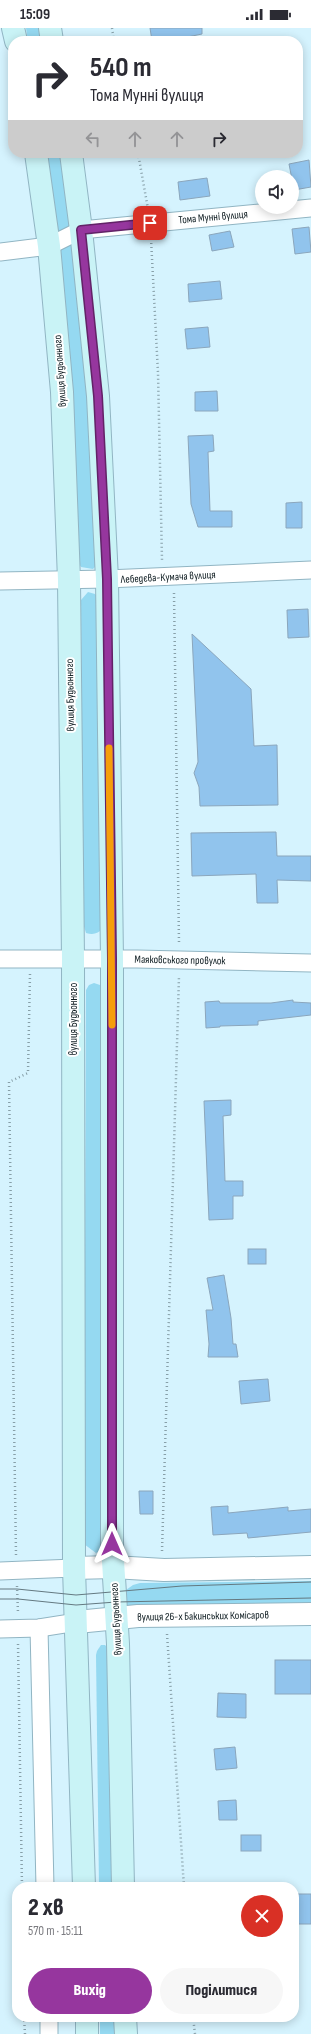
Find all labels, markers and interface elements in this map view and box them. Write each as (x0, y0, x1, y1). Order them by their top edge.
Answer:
text: 15:09 (20, 5, 50, 24)
text: 540 m (90, 51, 152, 84)
icon: right (24, 52, 76, 104)
text: Тома Мунні вулиця (90, 85, 204, 106)
icon: left (82, 128, 104, 150)
icon: ahead (124, 128, 146, 150)
icon: ahead (166, 128, 188, 150)
icon: right (208, 128, 230, 150)
map controls (255, 170, 299, 214)
button: sound (255, 170, 299, 214)
pin (133, 206, 167, 240)
street label: Тома Мунні вулиця (178, 207, 248, 227)
icon: arrive (139, 212, 161, 234)
street label: вулиця Будьонного (51, 334, 69, 408)
street label: Лебедєва-Кумача вулиця (119, 568, 216, 586)
street label: вулиця Будьонного (63, 658, 77, 731)
street label: Маяковського провулок (134, 953, 227, 967)
street label: вулиця Будьонного (67, 982, 80, 1055)
position arrow (91, 1523, 133, 1565)
street label: вулиця Будьонного (108, 1582, 124, 1655)
street label: вулиця 26-х Бакинських Комісаров (137, 1608, 269, 1624)
text: 2 хв (28, 1893, 64, 1922)
button: close (241, 1895, 283, 1937)
text: 570 m · 15:11 (28, 1923, 83, 1939)
button: Вихід (28, 1968, 152, 2014)
button: Поділитися (160, 1968, 283, 2014)

